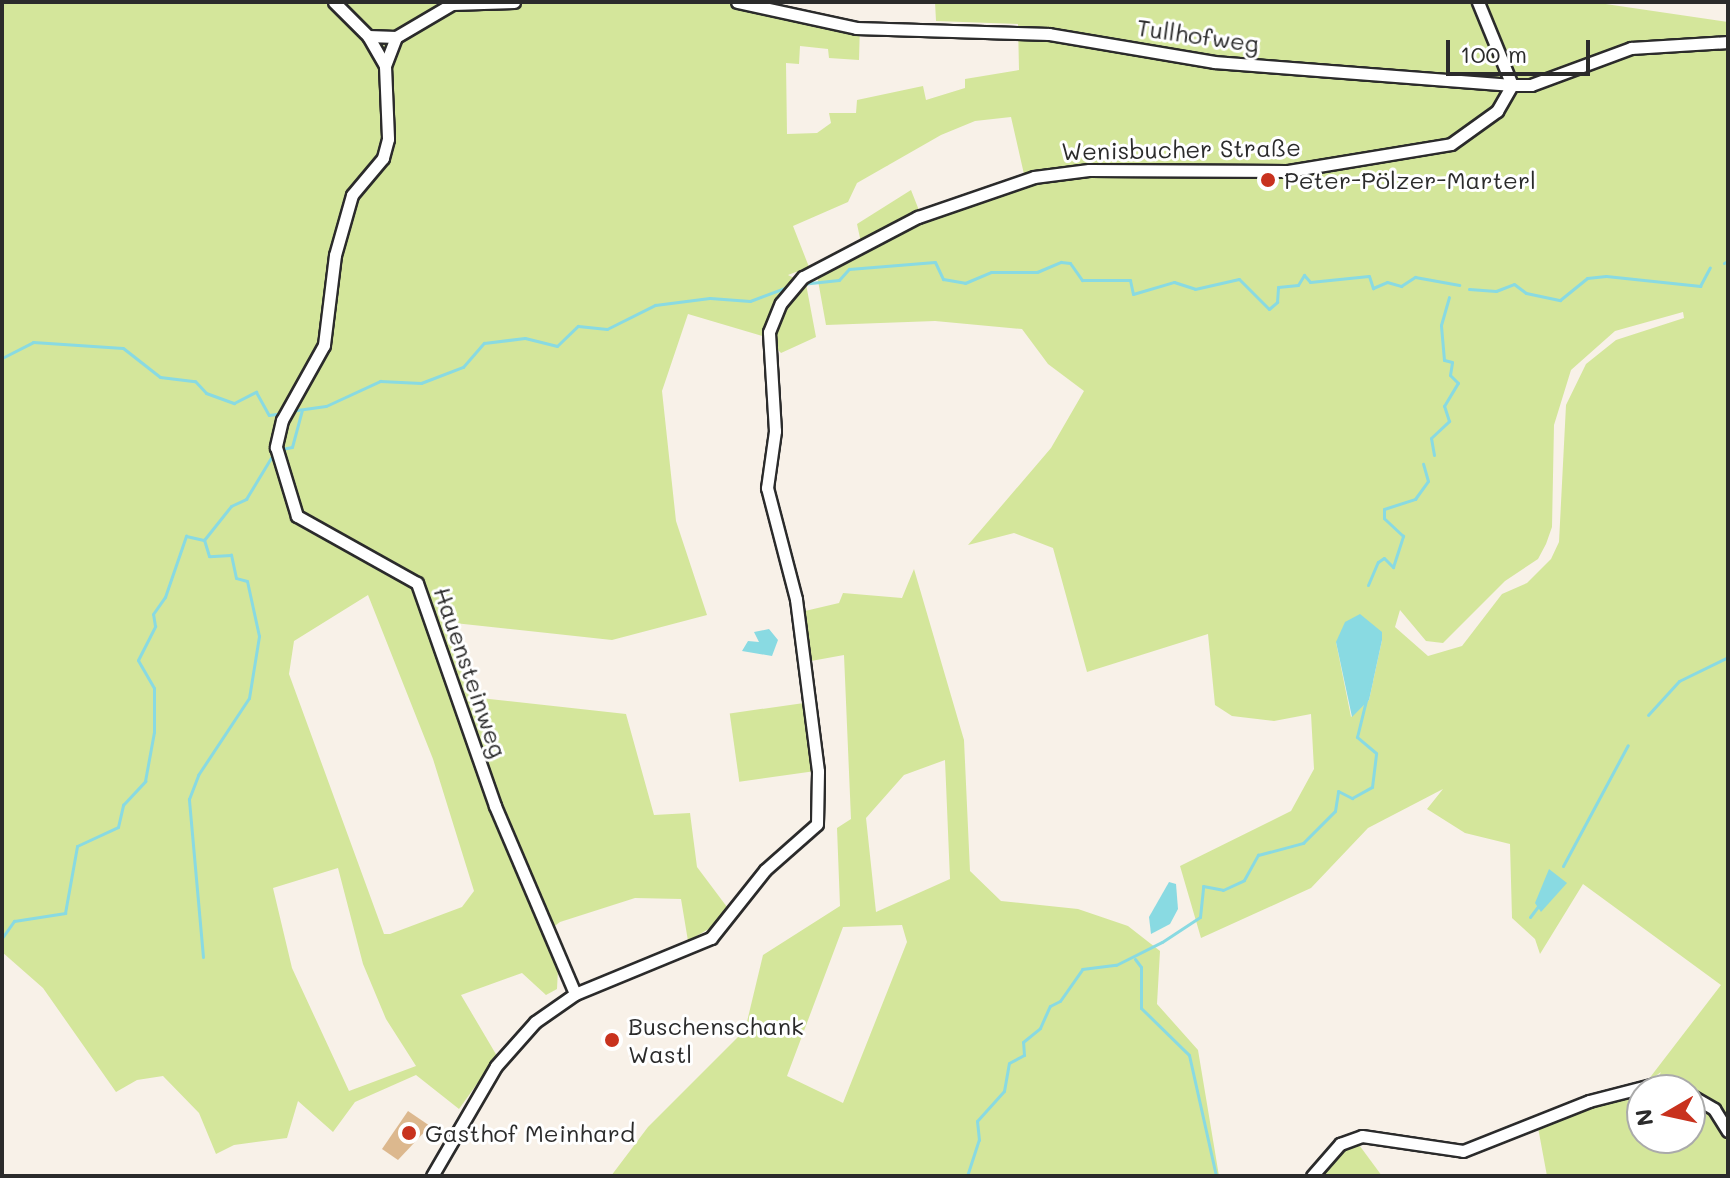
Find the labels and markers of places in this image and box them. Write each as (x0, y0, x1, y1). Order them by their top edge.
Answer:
place label: Peter-Pölzer-Marterl (1284, 166, 1536, 194)
marker: Peter-Pölzer-Marterl (1259, 171, 1277, 189)
place label: Buschenschank Wastl (628, 1012, 804, 1068)
marker: Buschenschank Wastl (603, 1031, 621, 1049)
place label: Gasthof Meinhard (425, 1119, 635, 1147)
marker: Gasthof Meinhard (400, 1124, 418, 1142)

